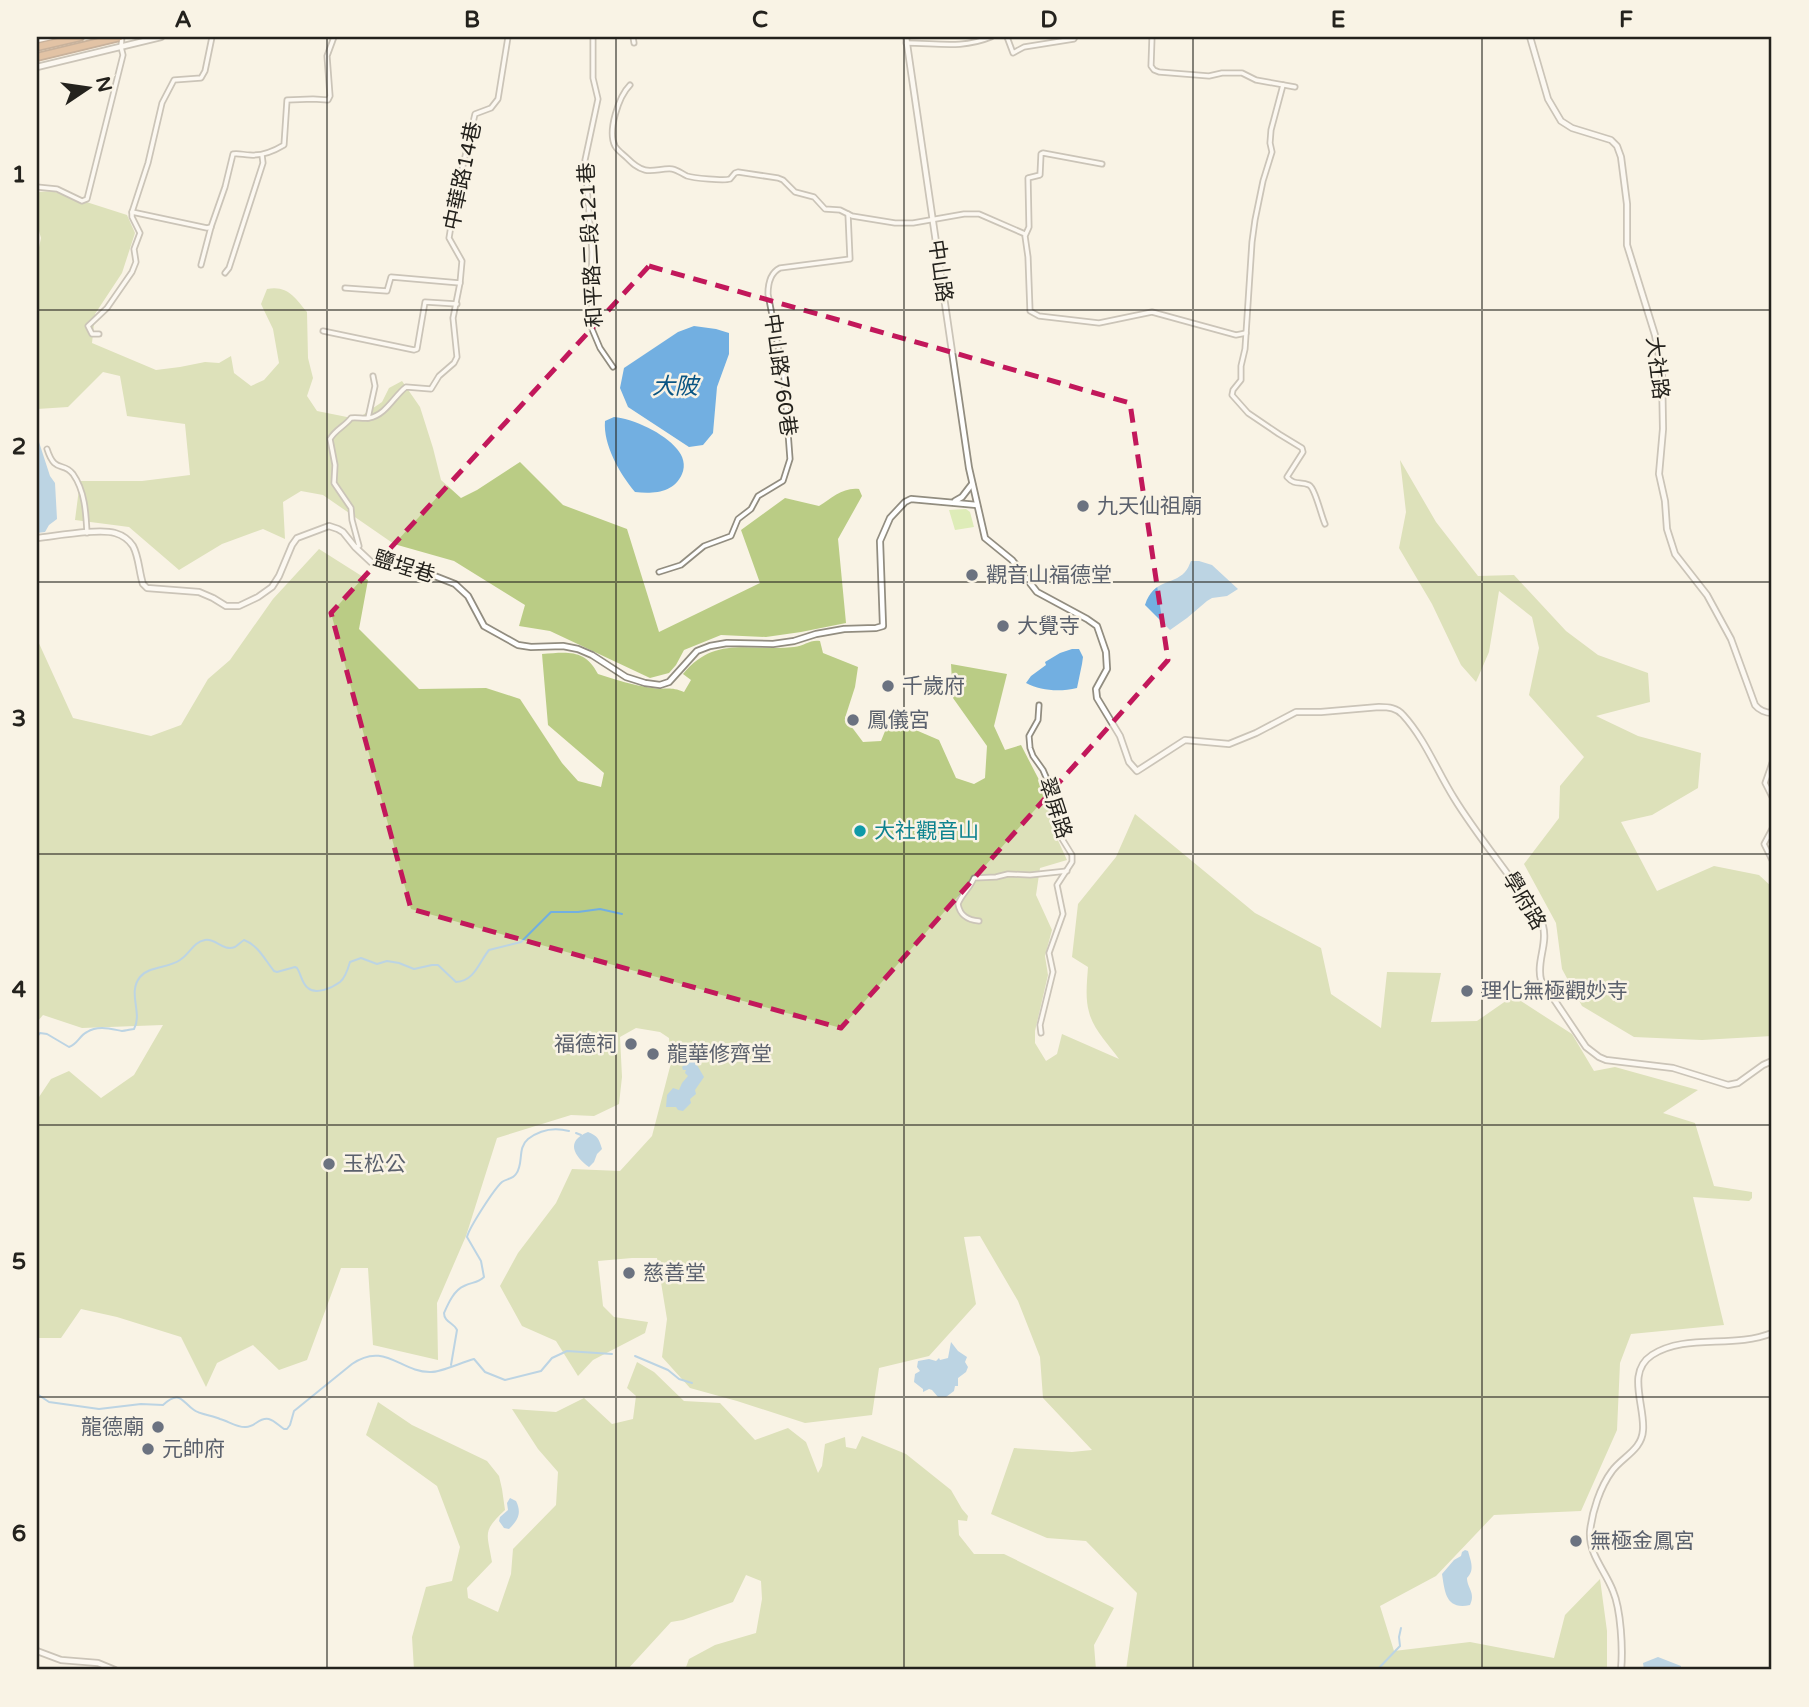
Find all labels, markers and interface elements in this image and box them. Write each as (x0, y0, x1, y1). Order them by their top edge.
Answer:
text: A (174, 6, 192, 34)
text: B (464, 6, 480, 34)
text: C (752, 6, 768, 34)
text: D (1040, 6, 1058, 34)
text: E (1331, 6, 1345, 34)
text: F (1619, 6, 1633, 34)
north arrow (52, 52, 122, 122)
text: N (91, 74, 116, 94)
street label: 中華路14巷 (439, 119, 487, 233)
text: 1 (12, 161, 26, 189)
street label: 和平路二段121巷 (574, 162, 608, 328)
street label: 中山路 (923, 238, 957, 304)
street label: 中山路760巷 (759, 312, 801, 438)
street label: 大社路 (1641, 335, 1673, 401)
water label: 大陂 (652, 373, 701, 401)
text: 2 (12, 433, 26, 461)
place label: 九天仙祖廟 (1097, 494, 1202, 519)
marker: 九天仙祖廟 (1075, 498, 1091, 514)
street label: 鹽埕巷 (370, 546, 438, 588)
place label: 觀音山福德堂 (986, 563, 1112, 588)
marker: 觀音山福德堂 (964, 567, 980, 583)
place label: 大覺寺 (1017, 614, 1080, 639)
marker: 大覺寺 (995, 618, 1011, 634)
place label: 千歲府 (902, 674, 965, 699)
marker: 千歲府 (880, 678, 896, 694)
text: 3 (12, 705, 26, 733)
place label: 鳳儀宮 (867, 708, 930, 733)
marker: 鳳儀宮 (845, 712, 861, 728)
street label: 翠屏路 (1033, 774, 1077, 842)
place label: 大社觀音山 (874, 819, 979, 844)
marker: 大社觀音山 (852, 823, 868, 839)
street label: 學府路 (1497, 868, 1551, 934)
text: 4 (12, 976, 27, 1004)
place label: 理化無極觀妙寺 (1481, 979, 1628, 1004)
marker: 理化無極觀妙寺 (1459, 983, 1475, 999)
place label: 福德祠 (554, 1032, 617, 1057)
marker: 福德祠 (623, 1036, 639, 1052)
place label: 龍華修齊堂 (667, 1042, 772, 1067)
marker: 龍華修齊堂 (645, 1046, 661, 1062)
place label: 玉松公 (343, 1152, 406, 1177)
marker: 玉松公 (321, 1156, 337, 1172)
text: 5 (12, 1248, 26, 1276)
place label: 慈善堂 (643, 1261, 706, 1286)
marker: 慈善堂 (621, 1265, 637, 1281)
place label: 龍德廟 (81, 1415, 144, 1440)
marker: 龍德廟 (150, 1419, 166, 1435)
place label: 元帥府 (162, 1437, 225, 1462)
marker: 元帥府 (140, 1441, 156, 1457)
text: 6 (12, 1520, 26, 1548)
place label: 無極金鳳宮 (1590, 1529, 1695, 1554)
marker: 無極金鳳宮 (1568, 1533, 1584, 1549)

